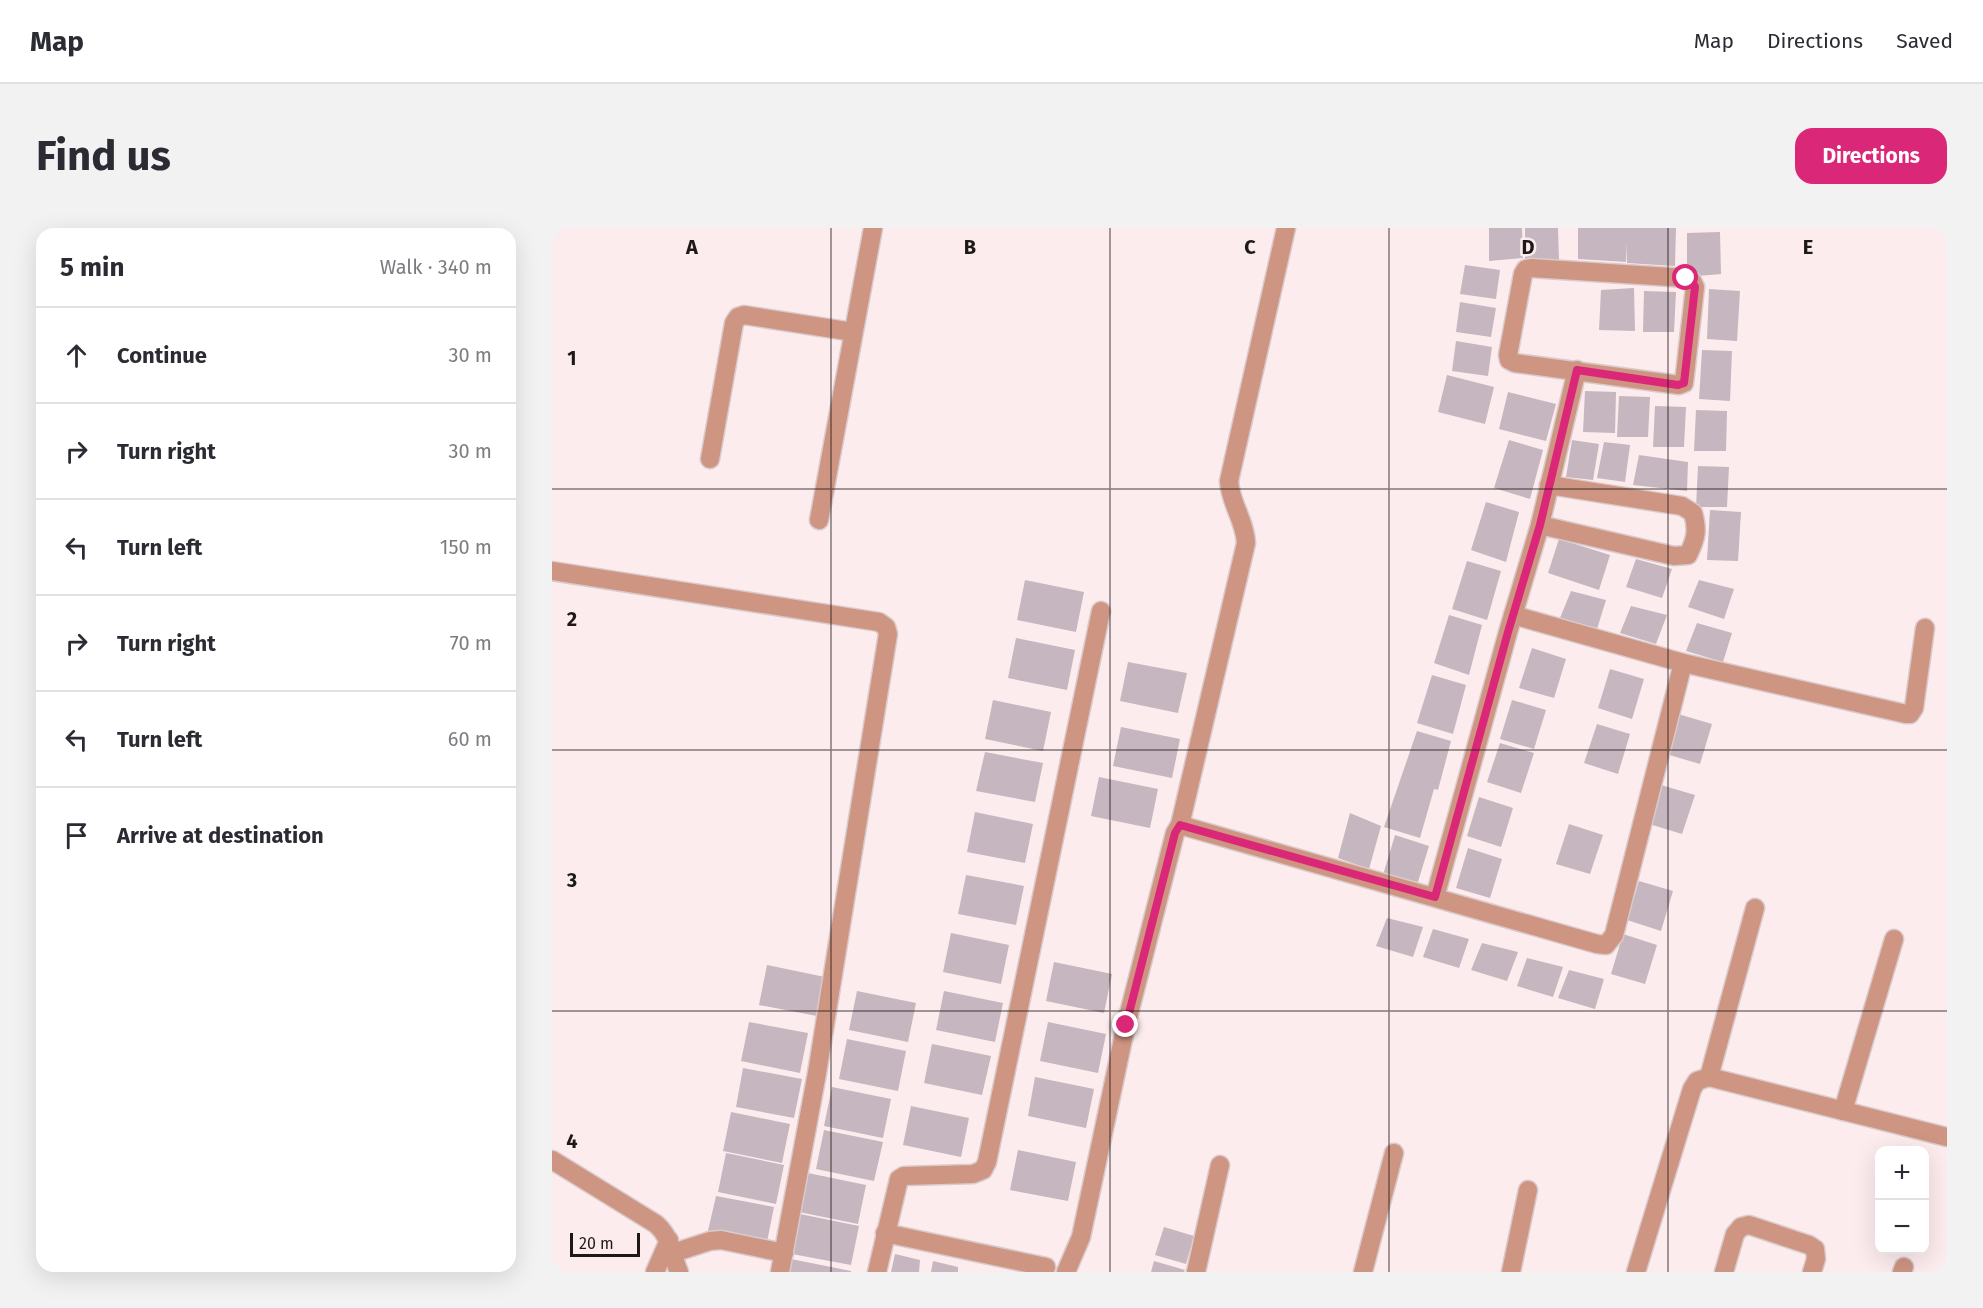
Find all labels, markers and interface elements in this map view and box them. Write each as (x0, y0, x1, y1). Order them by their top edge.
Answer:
text: Map (30, 25, 84, 58)
text: Map (1694, 28, 1734, 54)
text: Directions (1767, 28, 1863, 54)
text: Saved (1896, 28, 1953, 54)
button: Directions (1795, 128, 1947, 184)
text: Find us (36, 131, 171, 181)
text: A (685, 235, 699, 259)
text: B (964, 235, 976, 259)
text: C (1244, 235, 1256, 259)
text: D (1521, 235, 1535, 259)
text: E (1803, 235, 1813, 259)
text: 5 min (60, 252, 124, 283)
text: Walk · 340 m (380, 255, 492, 279)
route start (1672, 264, 1698, 290)
icon: ahead (60, 339, 93, 372)
text: Continue (117, 342, 207, 369)
text: 30 m (448, 343, 492, 367)
text: 1 (567, 346, 577, 370)
icon: right (60, 435, 93, 468)
text: Turn right (117, 438, 216, 465)
text: 30 m (448, 439, 492, 463)
icon: left (60, 531, 93, 564)
text: Turn left (117, 534, 202, 561)
text: 150 m (440, 535, 492, 559)
text: 2 (567, 607, 577, 631)
icon: right (60, 627, 93, 660)
text: Turn right (117, 630, 216, 657)
text: 70 m (450, 631, 492, 655)
icon: left (60, 723, 93, 756)
text: Turn left (117, 726, 202, 753)
text: 60 m (448, 727, 492, 751)
icon: arrive (60, 819, 93, 852)
text: Arrive at destination (117, 822, 324, 849)
text: 3 (566, 868, 577, 892)
route end (1112, 1011, 1138, 1037)
text: 4 (566, 1129, 578, 1153)
map controls (1875, 1146, 1929, 1254)
button: + (1875, 1146, 1929, 1200)
button: − (1875, 1200, 1929, 1254)
scale bar (570, 1230, 640, 1258)
text: 20 m (579, 1234, 614, 1253)

